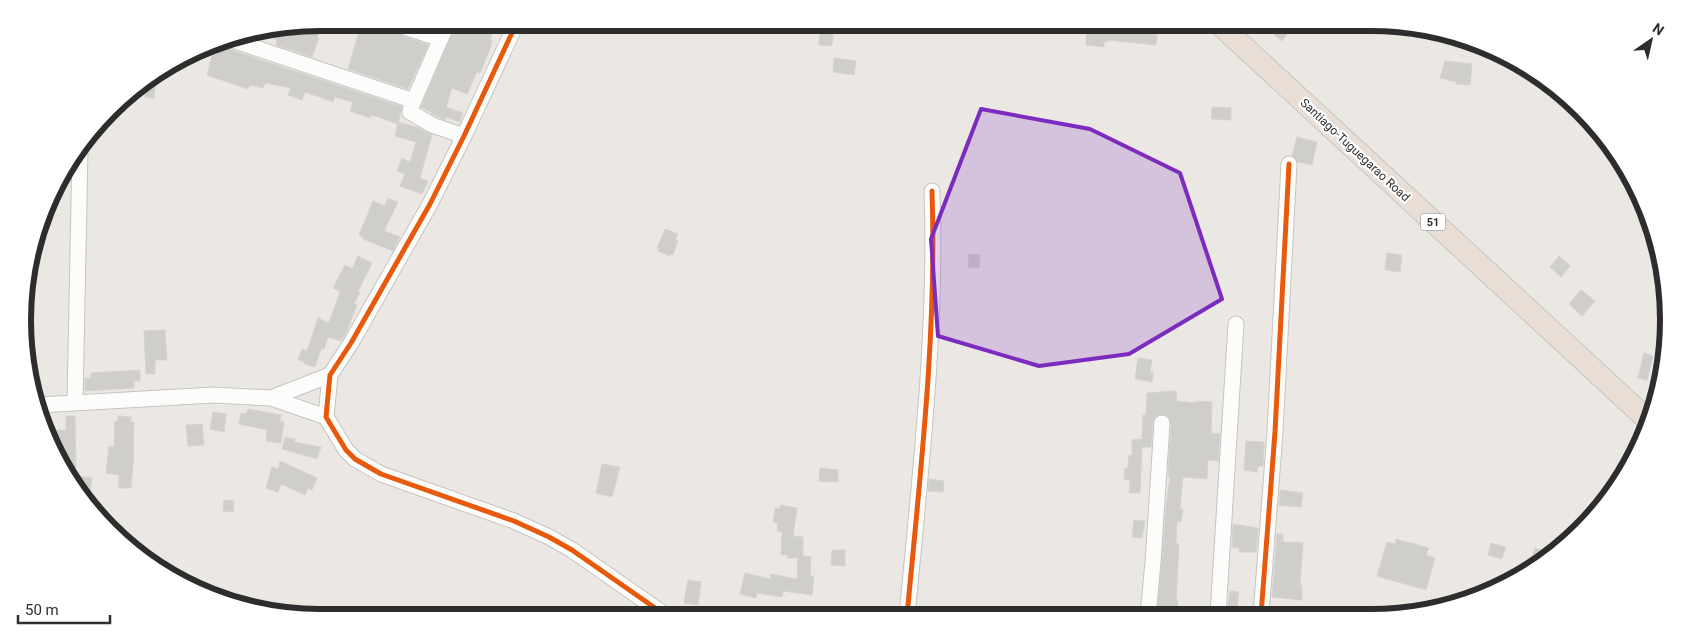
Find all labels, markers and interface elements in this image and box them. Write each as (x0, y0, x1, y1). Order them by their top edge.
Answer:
north arrow (1626, 15, 1676, 65)
text: N (1650, 20, 1667, 39)
street label: Santiago-Tuguegarao Road (1297, 96, 1413, 204)
road number: 51 (1420, 213, 1446, 230)
scale bar (18, 592, 110, 624)
text: 50 m (25, 601, 59, 619)

